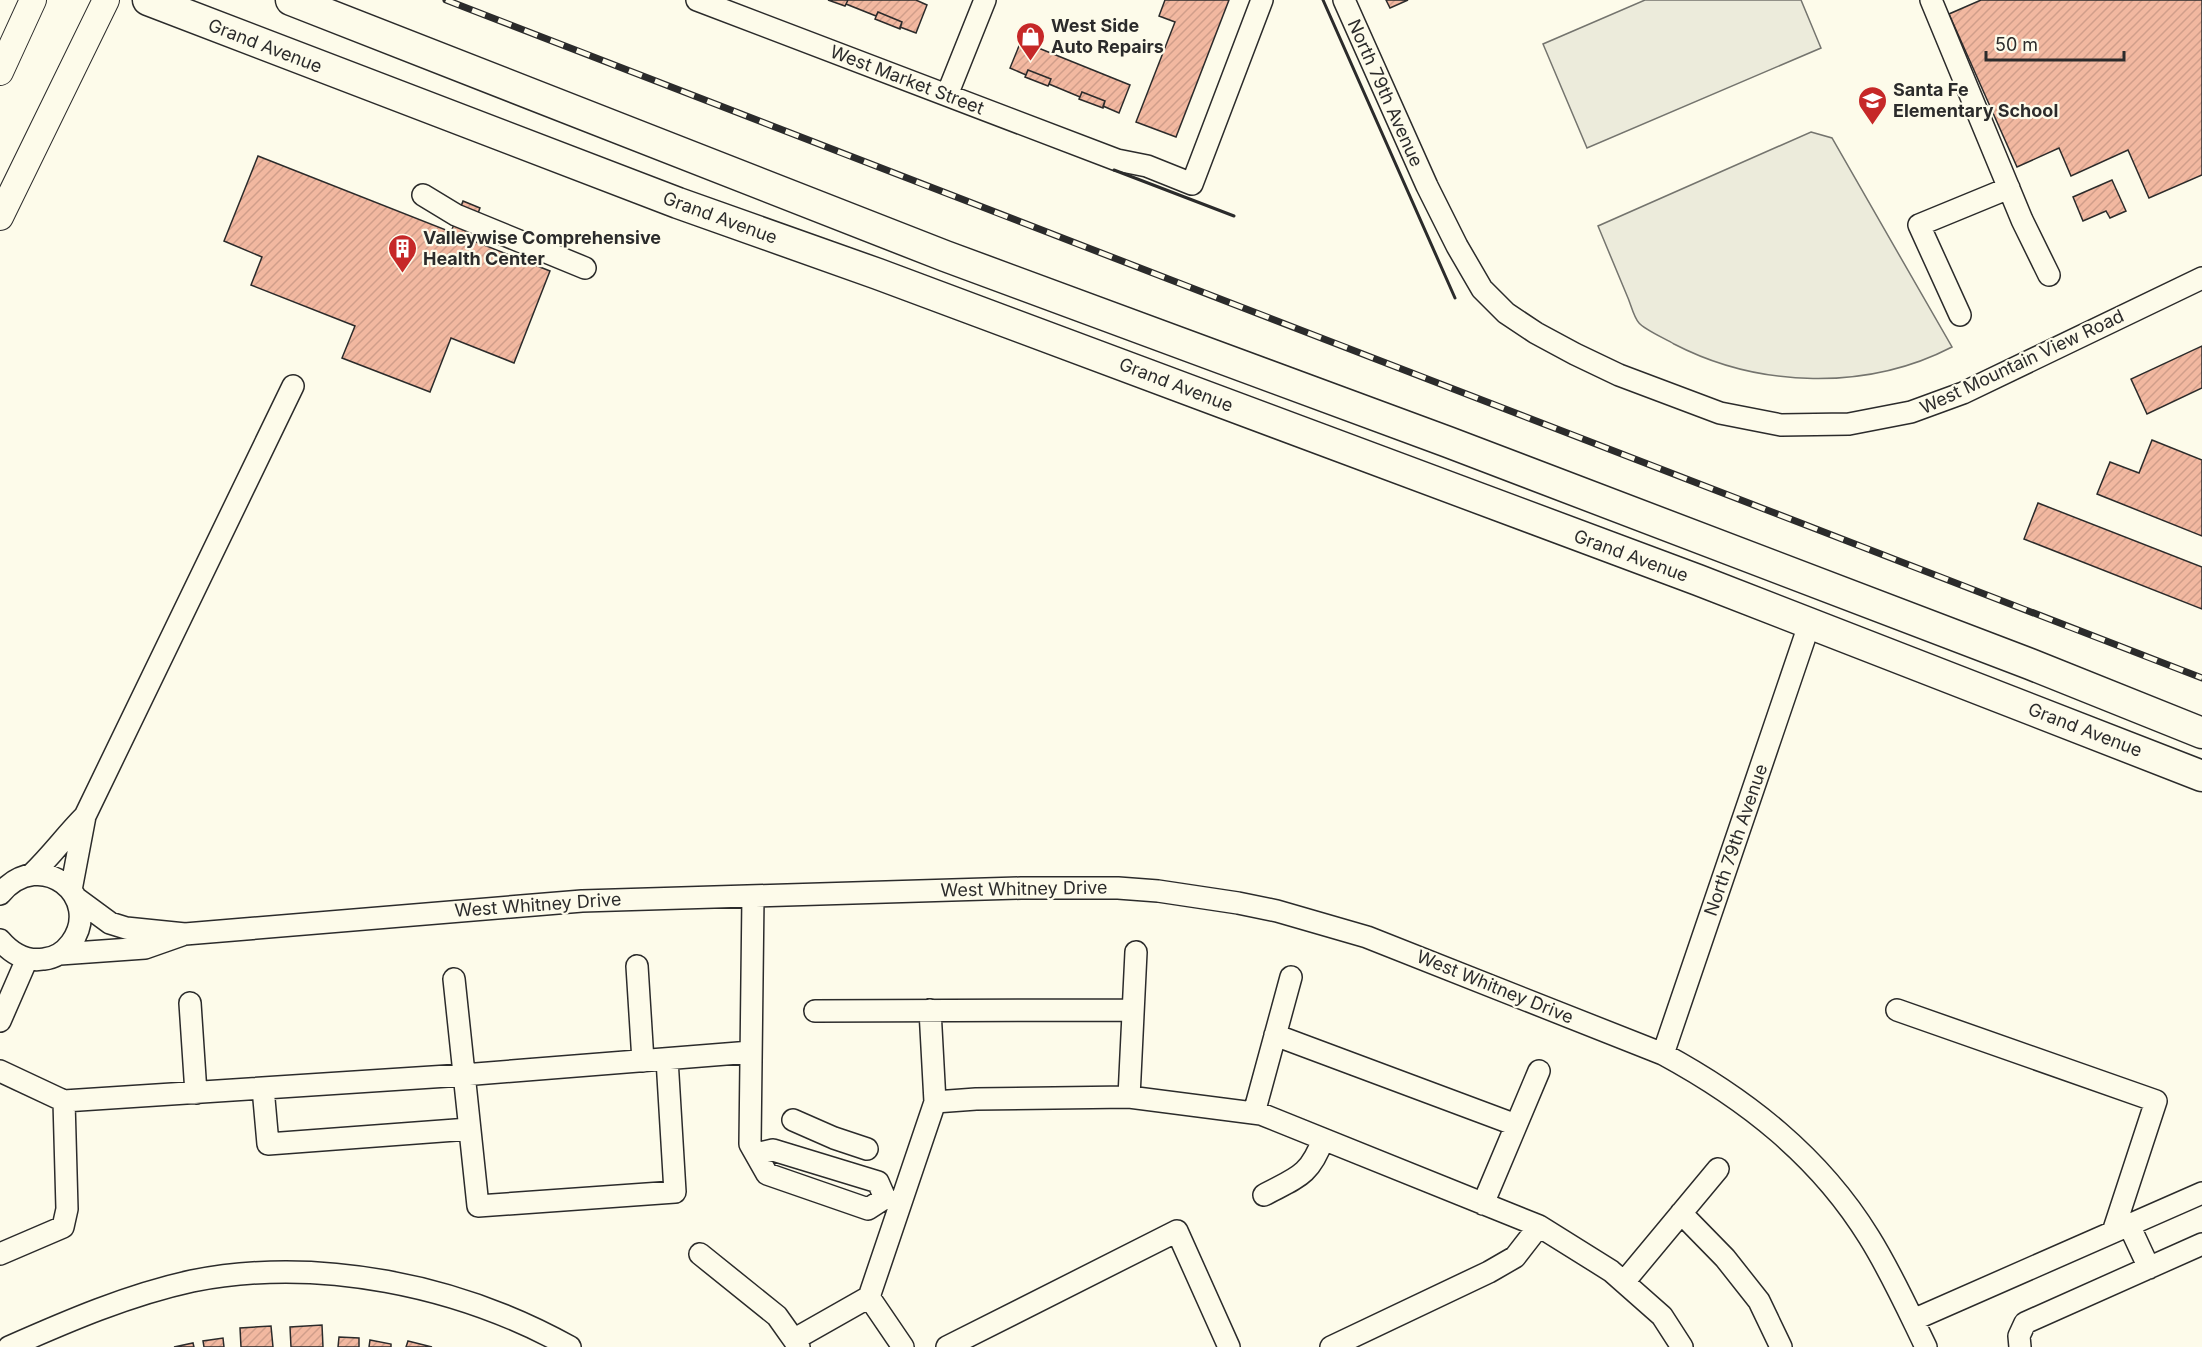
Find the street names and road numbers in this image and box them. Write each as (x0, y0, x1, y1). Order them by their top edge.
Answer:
street label: Grand Avenue (205, 14, 325, 77)
street label: North 79th Avenue (1343, 16, 1427, 170)
street label: West Market Street (827, 41, 987, 119)
street label: Grand Avenue (660, 187, 780, 248)
street label: West Mountain View Road (1917, 305, 2127, 418)
street label: Grand Avenue (1116, 353, 1236, 416)
street label: Grand Avenue (1571, 525, 1691, 586)
street label: Grand Avenue (2025, 698, 2145, 761)
street label: North 79th Avenue (1700, 761, 1771, 919)
street label: West Whitney Drive (940, 877, 1108, 900)
street label: West Whitney Drive (454, 888, 622, 921)
street label: West Whitney Drive (1414, 946, 1577, 1028)

